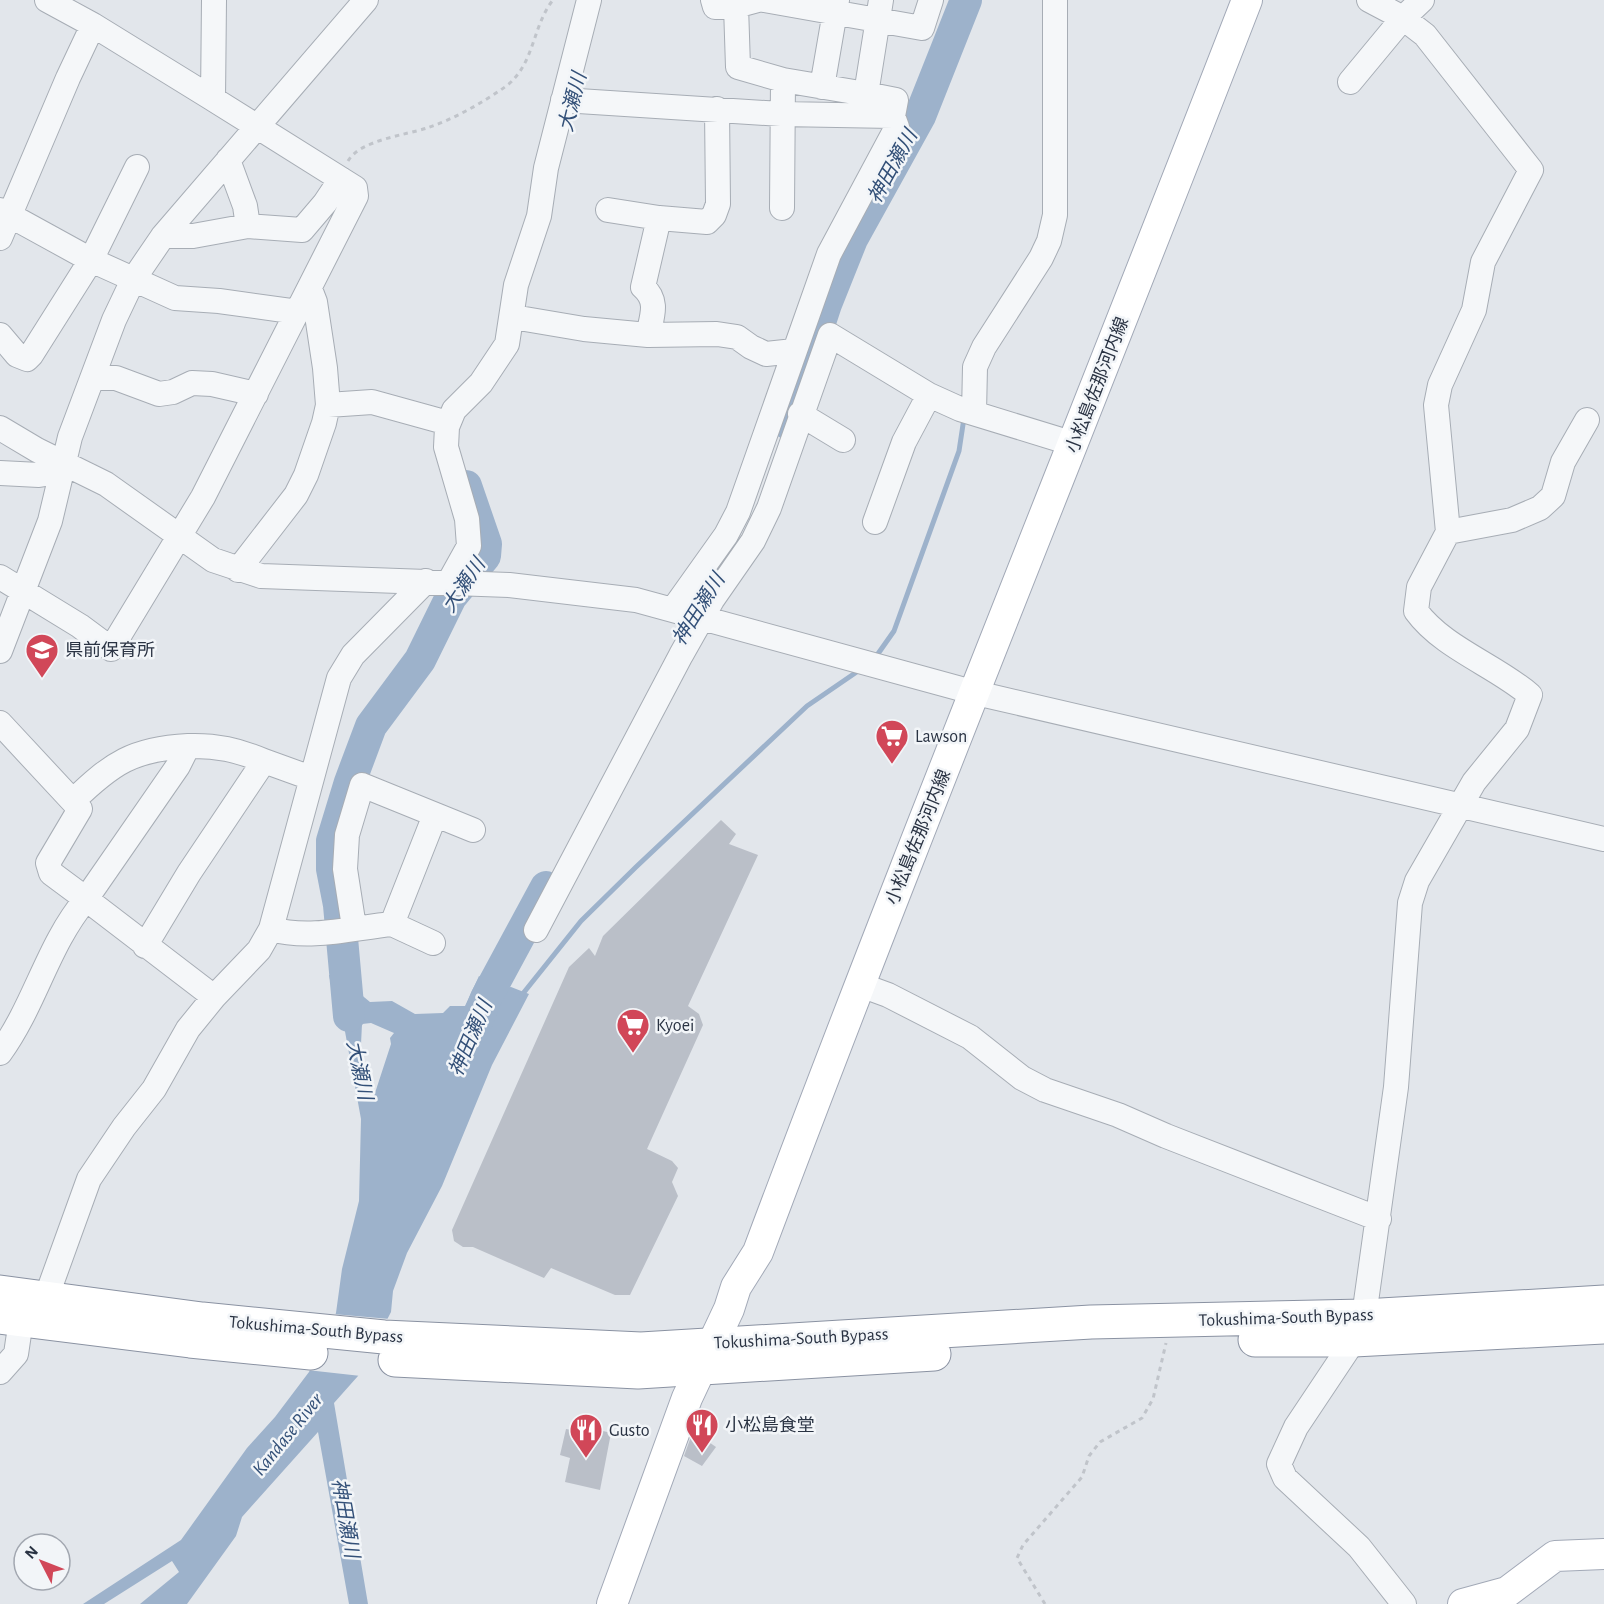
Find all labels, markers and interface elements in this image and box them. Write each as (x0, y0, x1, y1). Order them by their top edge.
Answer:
water label: 大瀬川 (555, 69, 590, 134)
water label: 神田瀬川 (864, 124, 922, 206)
street label: 小松島佐那河内線 (1062, 314, 1132, 456)
water label: 大瀬川 (438, 553, 490, 616)
water label: 神田瀬川 (668, 568, 730, 649)
school or university icon: 県前保育所 (24, 632, 60, 679)
place label: 県前保育所 (65, 640, 155, 660)
supermarket icon: Lawson (874, 718, 910, 765)
place label: Lawson (915, 728, 967, 746)
street label: 小松島佐那河内線 (882, 766, 954, 908)
water label: 神田瀬川 (445, 995, 497, 1079)
supermarket icon: Kyoei (615, 1007, 651, 1054)
place label: Kyoei (656, 1017, 694, 1035)
water label: 大瀬川 (343, 1039, 376, 1104)
street label: Tokushima-South Bypass (1198, 1306, 1374, 1330)
street label: Tokushima-South Bypass (228, 1313, 404, 1347)
street label: Tokushima-South Bypass (713, 1325, 889, 1353)
water label: Kandase River (249, 1389, 327, 1480)
restaurant icon: 小松島食堂 (684, 1407, 720, 1454)
restaurant icon: Gusto (568, 1412, 604, 1459)
place label: 小松島食堂 (725, 1415, 815, 1435)
place label: Gusto (609, 1422, 650, 1440)
water label: 神田瀬川 (328, 1477, 363, 1561)
north arrow (12, 1532, 72, 1592)
text: N (22, 1543, 41, 1562)

